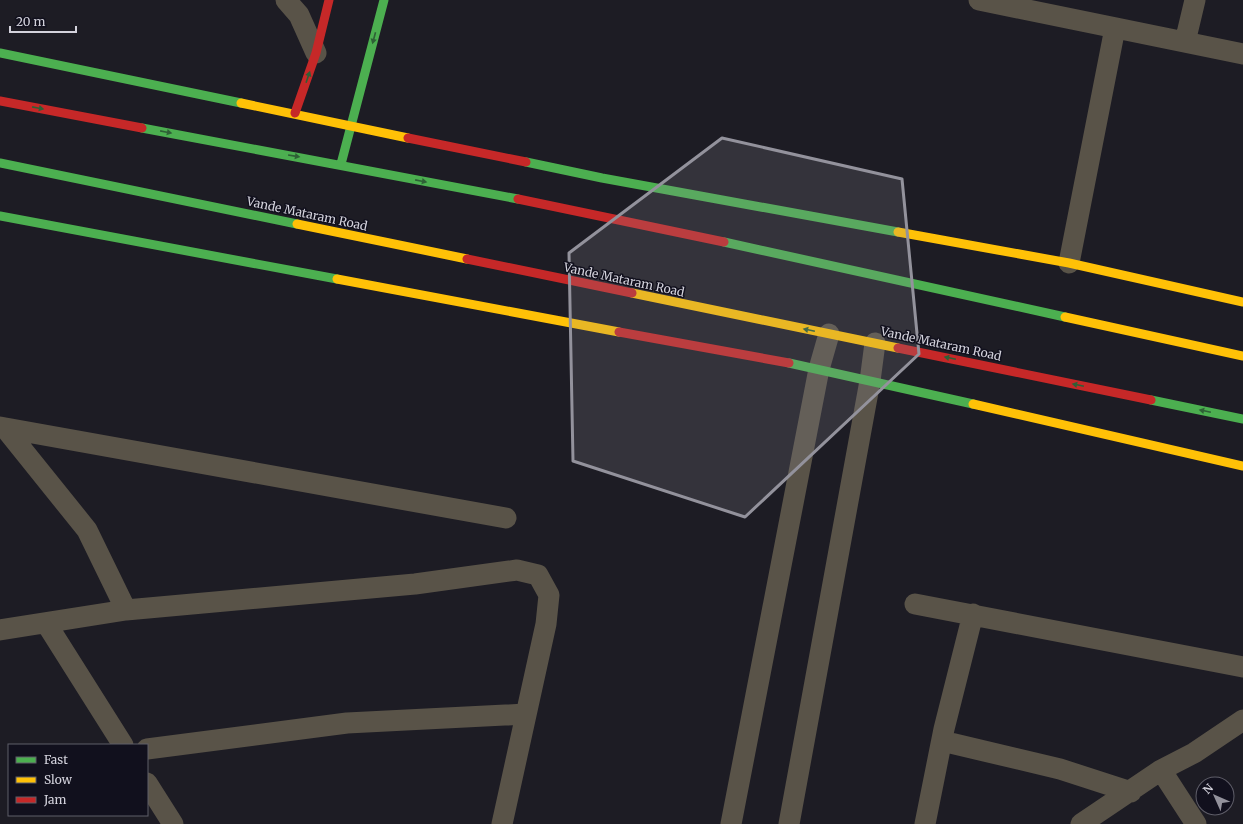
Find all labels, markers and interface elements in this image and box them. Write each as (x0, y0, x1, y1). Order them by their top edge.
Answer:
scale bar (10, 8, 76, 34)
text: 20 m (16, 14, 45, 29)
one-way arrow (371, 32, 377, 44)
one-way arrow (305, 70, 311, 82)
one-way arrow (32, 105, 44, 111)
one-way arrow (160, 129, 172, 135)
one-way arrow (288, 153, 300, 159)
one-way arrow (415, 178, 428, 184)
street label: Vande Mataram Road (244, 193, 369, 234)
street label: Vande Mataram Road (561, 259, 686, 300)
street label: Vande Mataram Road (878, 323, 1003, 364)
one-way arrow (803, 327, 815, 333)
one-way arrow (944, 355, 956, 361)
one-way arrow (1071, 381, 1084, 387)
one-way arrow (1199, 408, 1211, 414)
legend (8, 744, 148, 816)
text: Fast (44, 752, 68, 767)
text: Slow (44, 772, 73, 787)
north arrow (1195, 776, 1235, 816)
text: N (1200, 781, 1216, 797)
text: Jam (43, 792, 67, 807)

